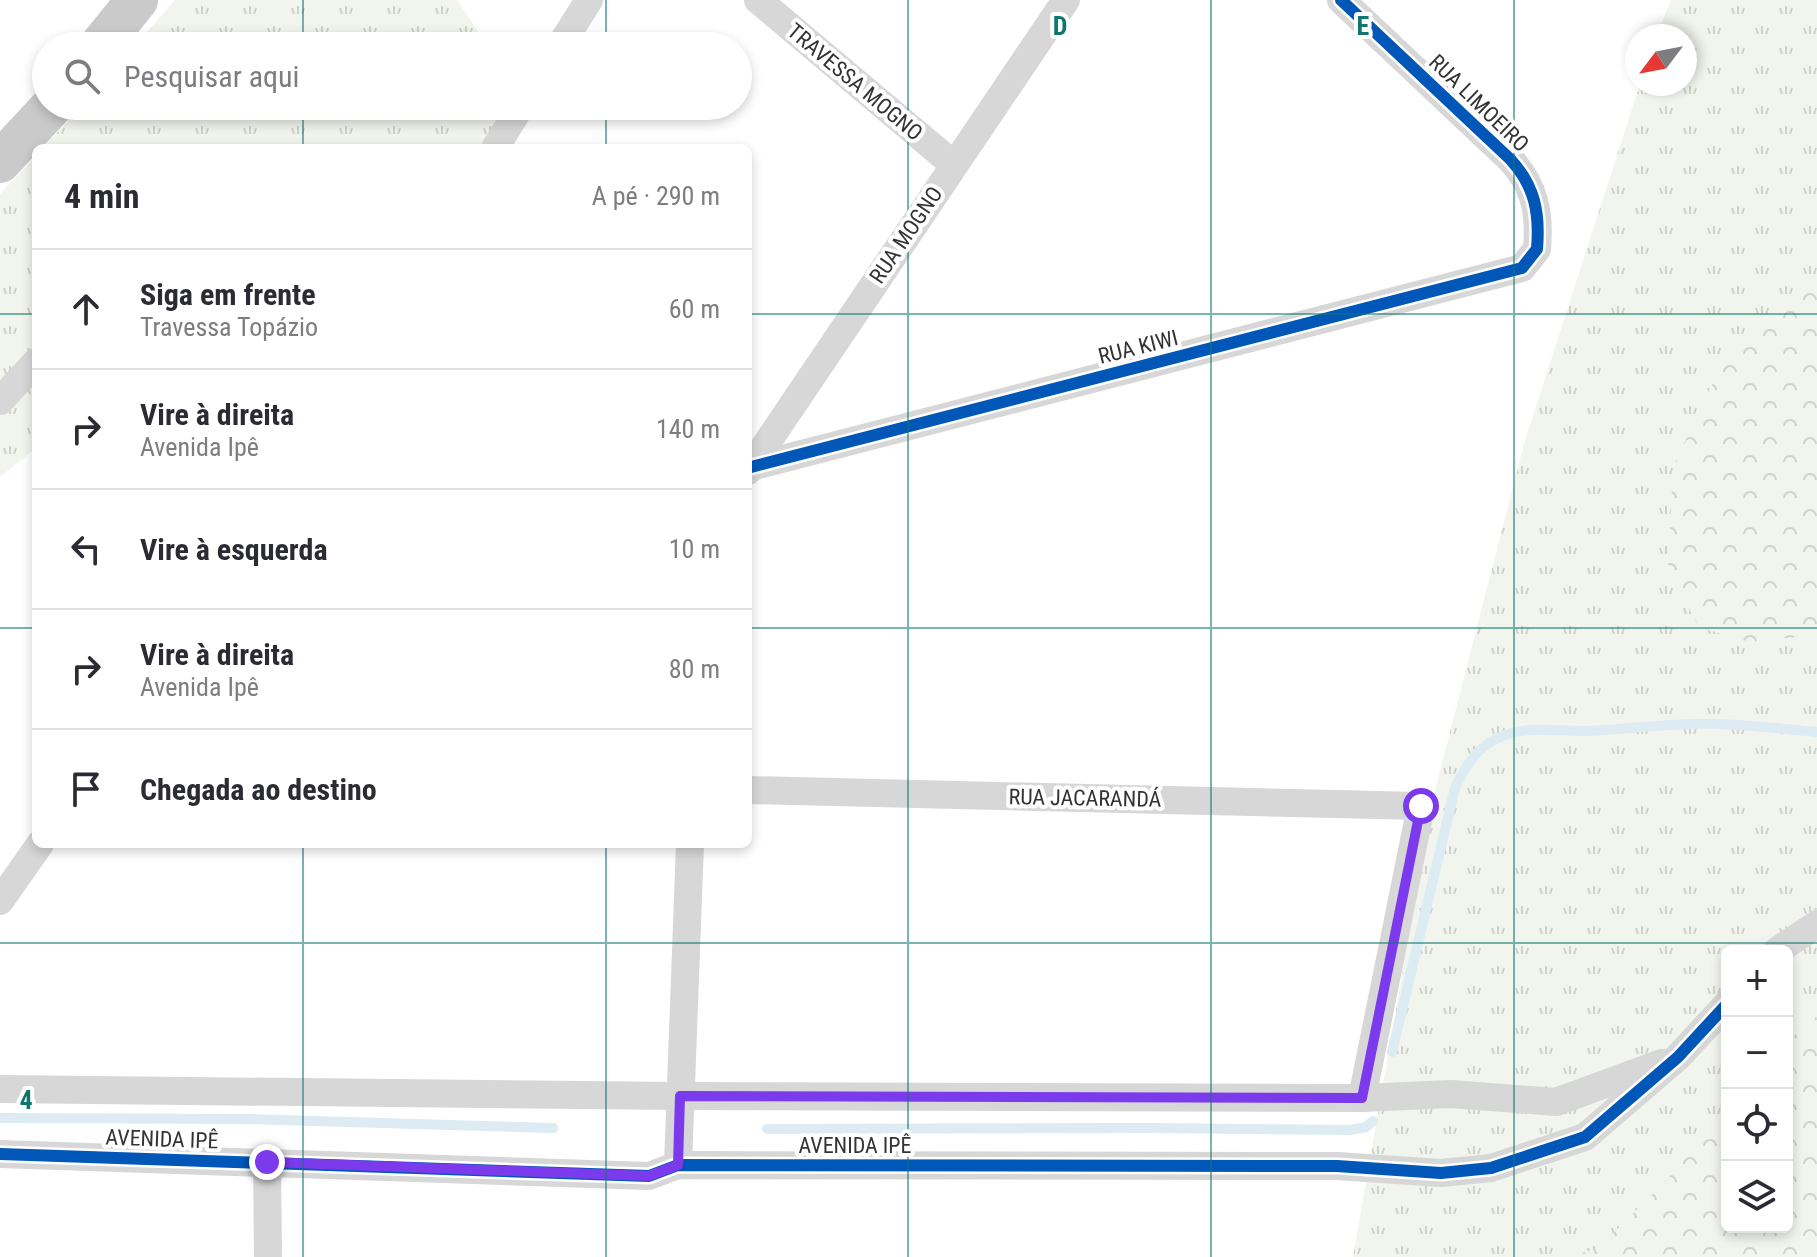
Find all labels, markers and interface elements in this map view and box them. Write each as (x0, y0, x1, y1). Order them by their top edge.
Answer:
text: D (1053, 11, 1067, 41)
text: E (1357, 11, 1370, 41)
street label: TRAVESSA MOGNO (782, 18, 928, 146)
north arrow (1625, 24, 1697, 96)
search box (32, 32, 752, 120)
street label: RUA LIMOEIRO (1424, 49, 1534, 157)
icon: search (60, 54, 104, 98)
text: Pesquisar aqui (124, 59, 299, 94)
text: 4 min (64, 176, 140, 216)
text: A pé · 290 m (592, 181, 720, 211)
street label: RUA MOGNO (865, 182, 947, 288)
text: Siga em frente (140, 277, 316, 312)
icon: ahead (64, 287, 108, 331)
text: 60 m (669, 294, 720, 324)
text: Travessa Topázio (140, 312, 318, 342)
street label: RUA KIWI (1096, 325, 1180, 369)
text: Vire à direita (140, 397, 294, 432)
icon: right (64, 407, 108, 451)
text: 140 m (656, 414, 720, 444)
text: Avenida Ipê (140, 432, 259, 462)
icon: left (64, 527, 108, 571)
text: Vire à esquerda (140, 532, 328, 567)
text: 10 m (669, 534, 720, 564)
text: Vire à direita (140, 637, 294, 672)
icon: right (64, 647, 108, 691)
text: 80 m (669, 654, 720, 684)
text: Avenida Ipê (140, 672, 259, 702)
icon: arrive (64, 767, 108, 811)
text: Chegada ao destino (140, 772, 377, 807)
street label: RUA JACARANDÁ (1008, 784, 1162, 812)
route start (1403, 788, 1439, 824)
map controls (1721, 945, 1793, 1233)
button: + (1721, 945, 1793, 1017)
button: − (1721, 1017, 1793, 1089)
text: 4 (19, 1085, 33, 1115)
button: locate (1721, 1089, 1793, 1161)
street label: AVENIDA IPÊ (105, 1125, 219, 1153)
street label: AVENIDA IPÊ (799, 1133, 911, 1158)
route end (249, 1144, 285, 1180)
button: layers (1721, 1161, 1793, 1233)

